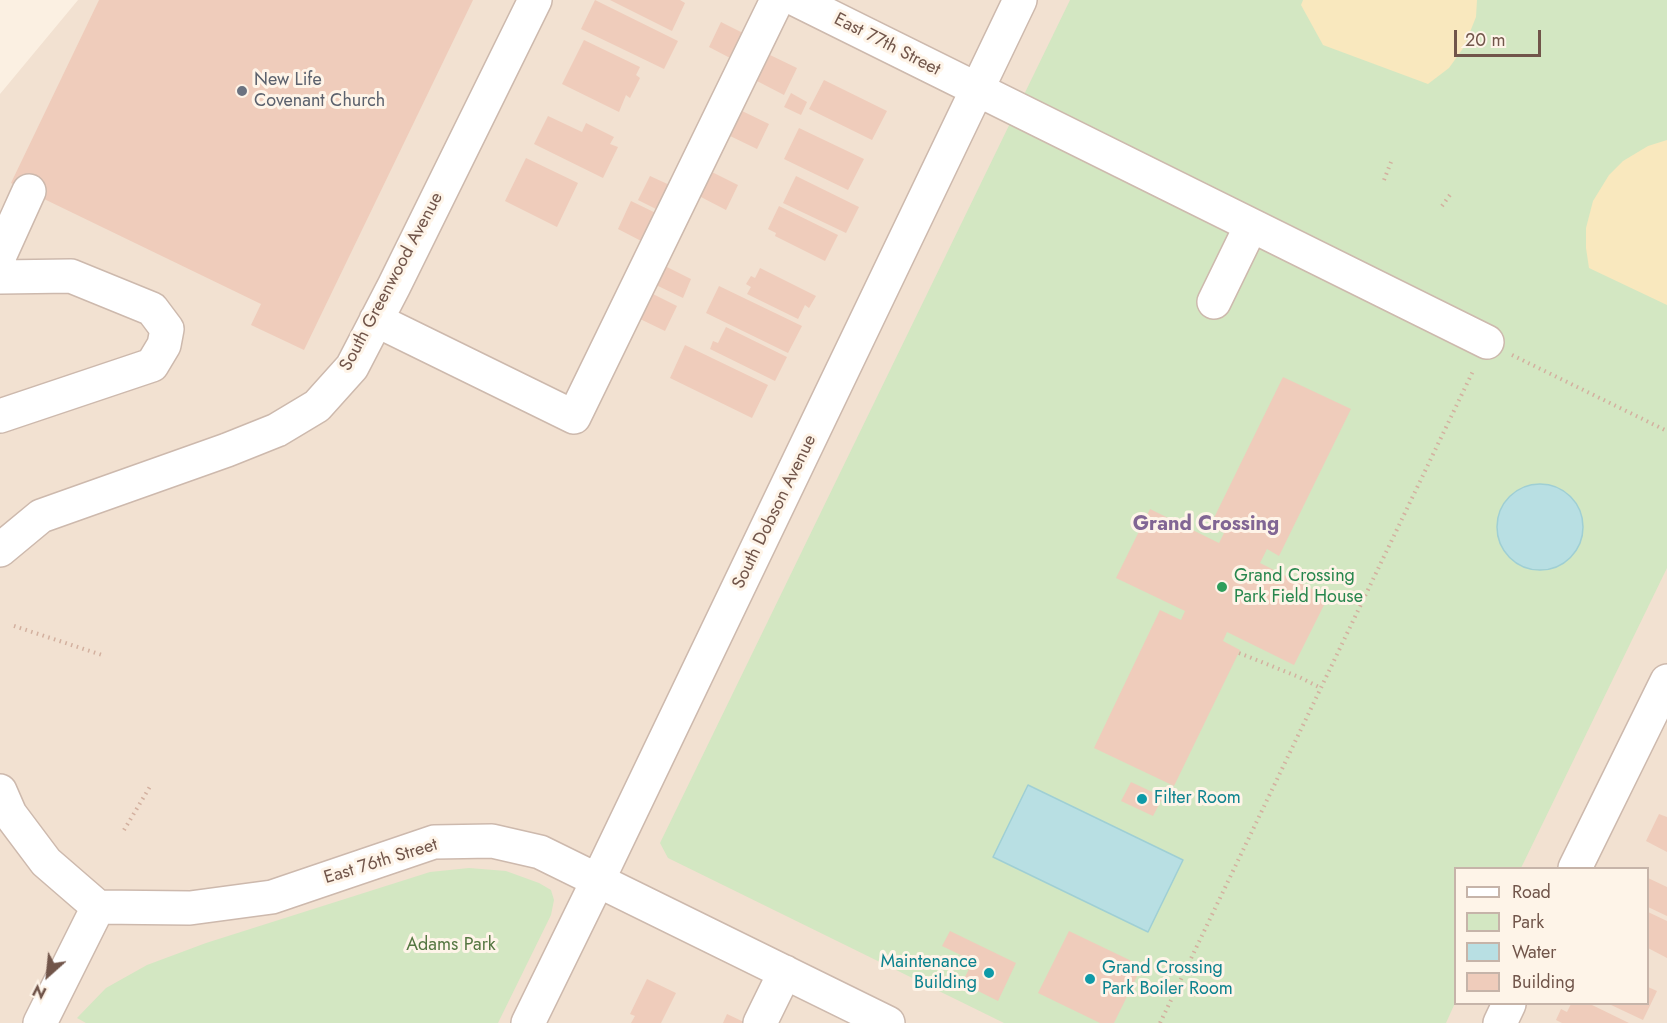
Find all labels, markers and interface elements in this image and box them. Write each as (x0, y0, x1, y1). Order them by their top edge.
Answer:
street label: East 77th Street (830, 9, 944, 81)
scale bar (1457, 18, 1544, 56)
text: 20 m (1465, 27, 1505, 53)
place label: New Life Covenant Church (254, 70, 385, 112)
marker: New Life Covenant Church (235, 84, 249, 98)
street label: South Greenwood Avenue (336, 189, 448, 375)
street label: South Dobson Avenue (728, 431, 822, 593)
district label: Grand Crossing (1133, 513, 1279, 537)
place label: Grand Crossing Park Field House (1234, 566, 1363, 608)
marker: Grand Crossing Park Field House (1215, 580, 1229, 594)
place label: Filter Room (1154, 788, 1241, 810)
marker: Filter Room (1135, 792, 1149, 806)
street label: East 76th Street (322, 834, 440, 890)
legend (1454, 867, 1649, 1005)
text: Road (1512, 879, 1551, 905)
text: Park (1512, 909, 1544, 935)
park label: Adams Park (406, 935, 496, 957)
text: Water (1512, 939, 1556, 965)
north arrow (18, 945, 78, 1005)
place label: Maintenance Building (881, 952, 977, 994)
place label: Grand Crossing Park Boiler Room (1102, 958, 1233, 1000)
marker: Maintenance Building (982, 966, 996, 980)
text: Building (1512, 969, 1575, 995)
marker: Grand Crossing Park Boiler Room (1083, 972, 1097, 986)
text: N (29, 978, 50, 1005)

